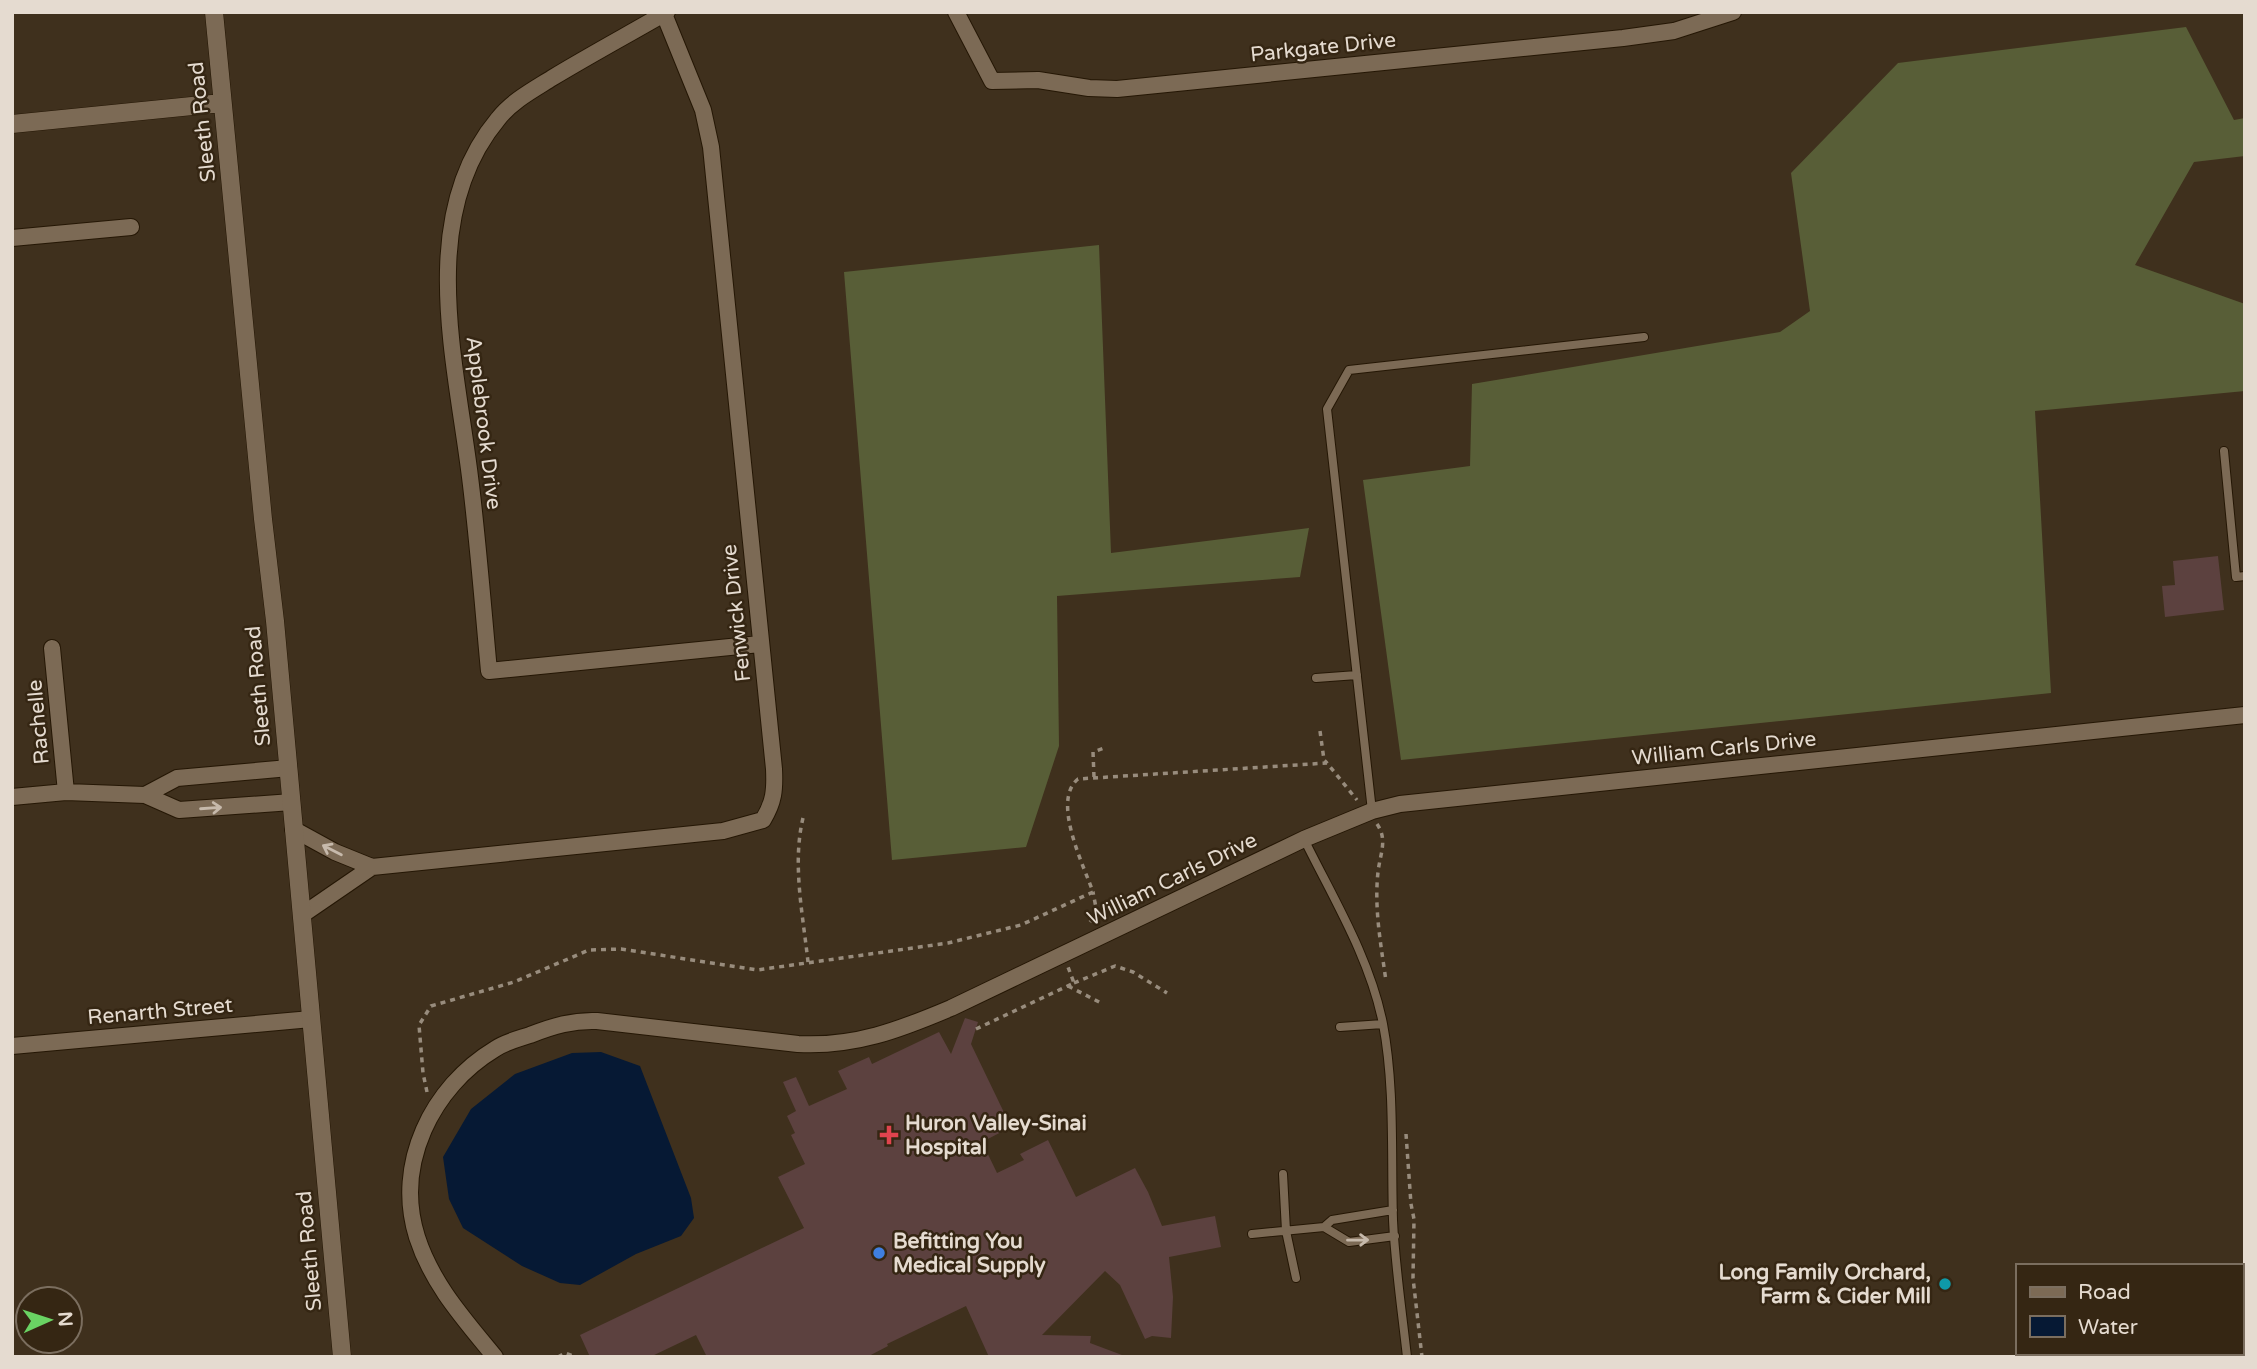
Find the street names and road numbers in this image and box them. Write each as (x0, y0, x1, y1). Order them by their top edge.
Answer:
street label: Parkgate Drive (1249, 27, 1397, 68)
street label: Sleeth Road (184, 61, 221, 183)
street label: Applebrook Drive (460, 335, 507, 511)
street label: Fenwick Drive (717, 543, 756, 683)
street label: Sleeth Road (241, 625, 276, 747)
street label: Rachelle (22, 678, 55, 765)
street label: William Carls Drive (1631, 726, 1818, 771)
street label: William Carls Drive (1083, 828, 1261, 931)
street label: Renarth Street (86, 993, 234, 1030)
street label: Sleeth Road (292, 1190, 327, 1312)

